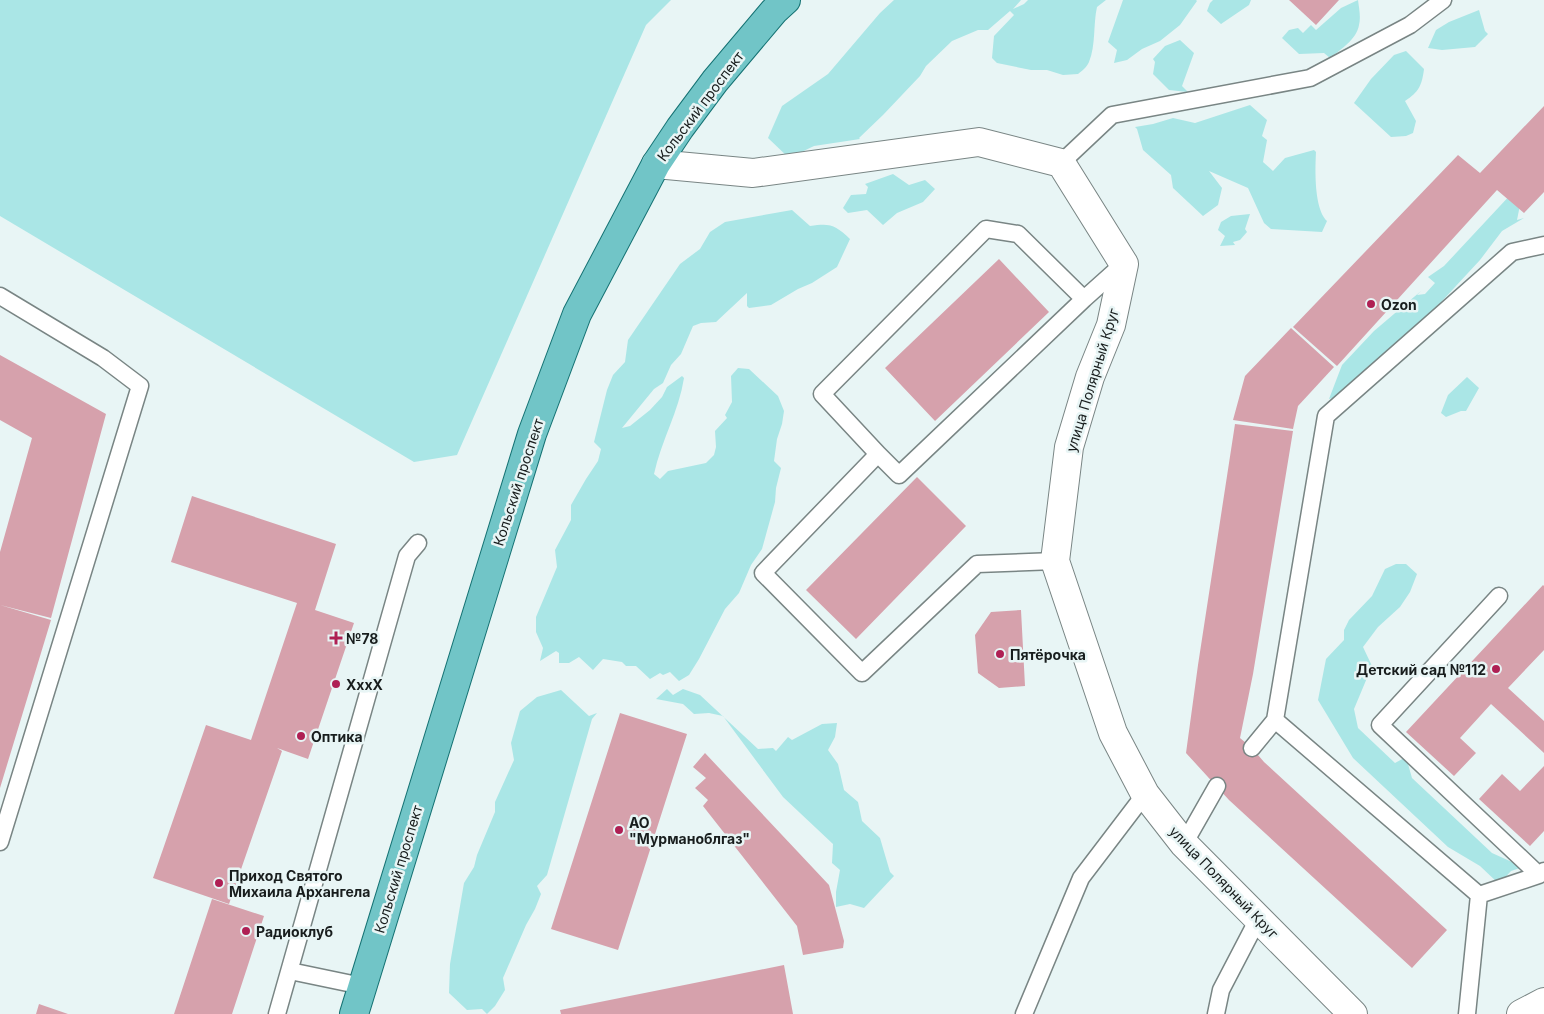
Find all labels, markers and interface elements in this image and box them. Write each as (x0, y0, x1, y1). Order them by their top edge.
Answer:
street label: Кольский проспект (653, 47, 747, 164)
place label: Ozon (1381, 296, 1417, 313)
marker: Ozon (1365, 298, 1377, 310)
street label: улица Полярный Круг (1062, 306, 1122, 454)
street label: Кольский проспект (489, 416, 547, 548)
place label: №78 (346, 630, 378, 647)
marker: №78 (330, 632, 342, 644)
place label: Пятёрочка (1010, 646, 1086, 663)
marker: Пятёрочка (994, 648, 1006, 660)
place label: Детский сад №112 (1356, 661, 1486, 678)
marker: Детский сад №112 (1490, 663, 1502, 675)
place label: XxxX (346, 676, 383, 693)
marker: XxxX (330, 678, 342, 690)
place label: Оптика (311, 728, 363, 745)
marker: Оптика (295, 730, 307, 742)
street label: Кольский проспект (370, 803, 426, 935)
place label: AO "Мурманоблгаз" (629, 814, 750, 847)
street label: улица Полярный Круг (1166, 822, 1282, 942)
marker: AO "Мурманоблгаз" (613, 824, 625, 836)
place label: Приход Святого Михаила Архангела (229, 867, 370, 900)
marker: Приход Святого Михаила Архангела (213, 877, 225, 889)
place label: Радиоклуб (256, 923, 333, 940)
marker: Радиоклуб (240, 925, 252, 937)

